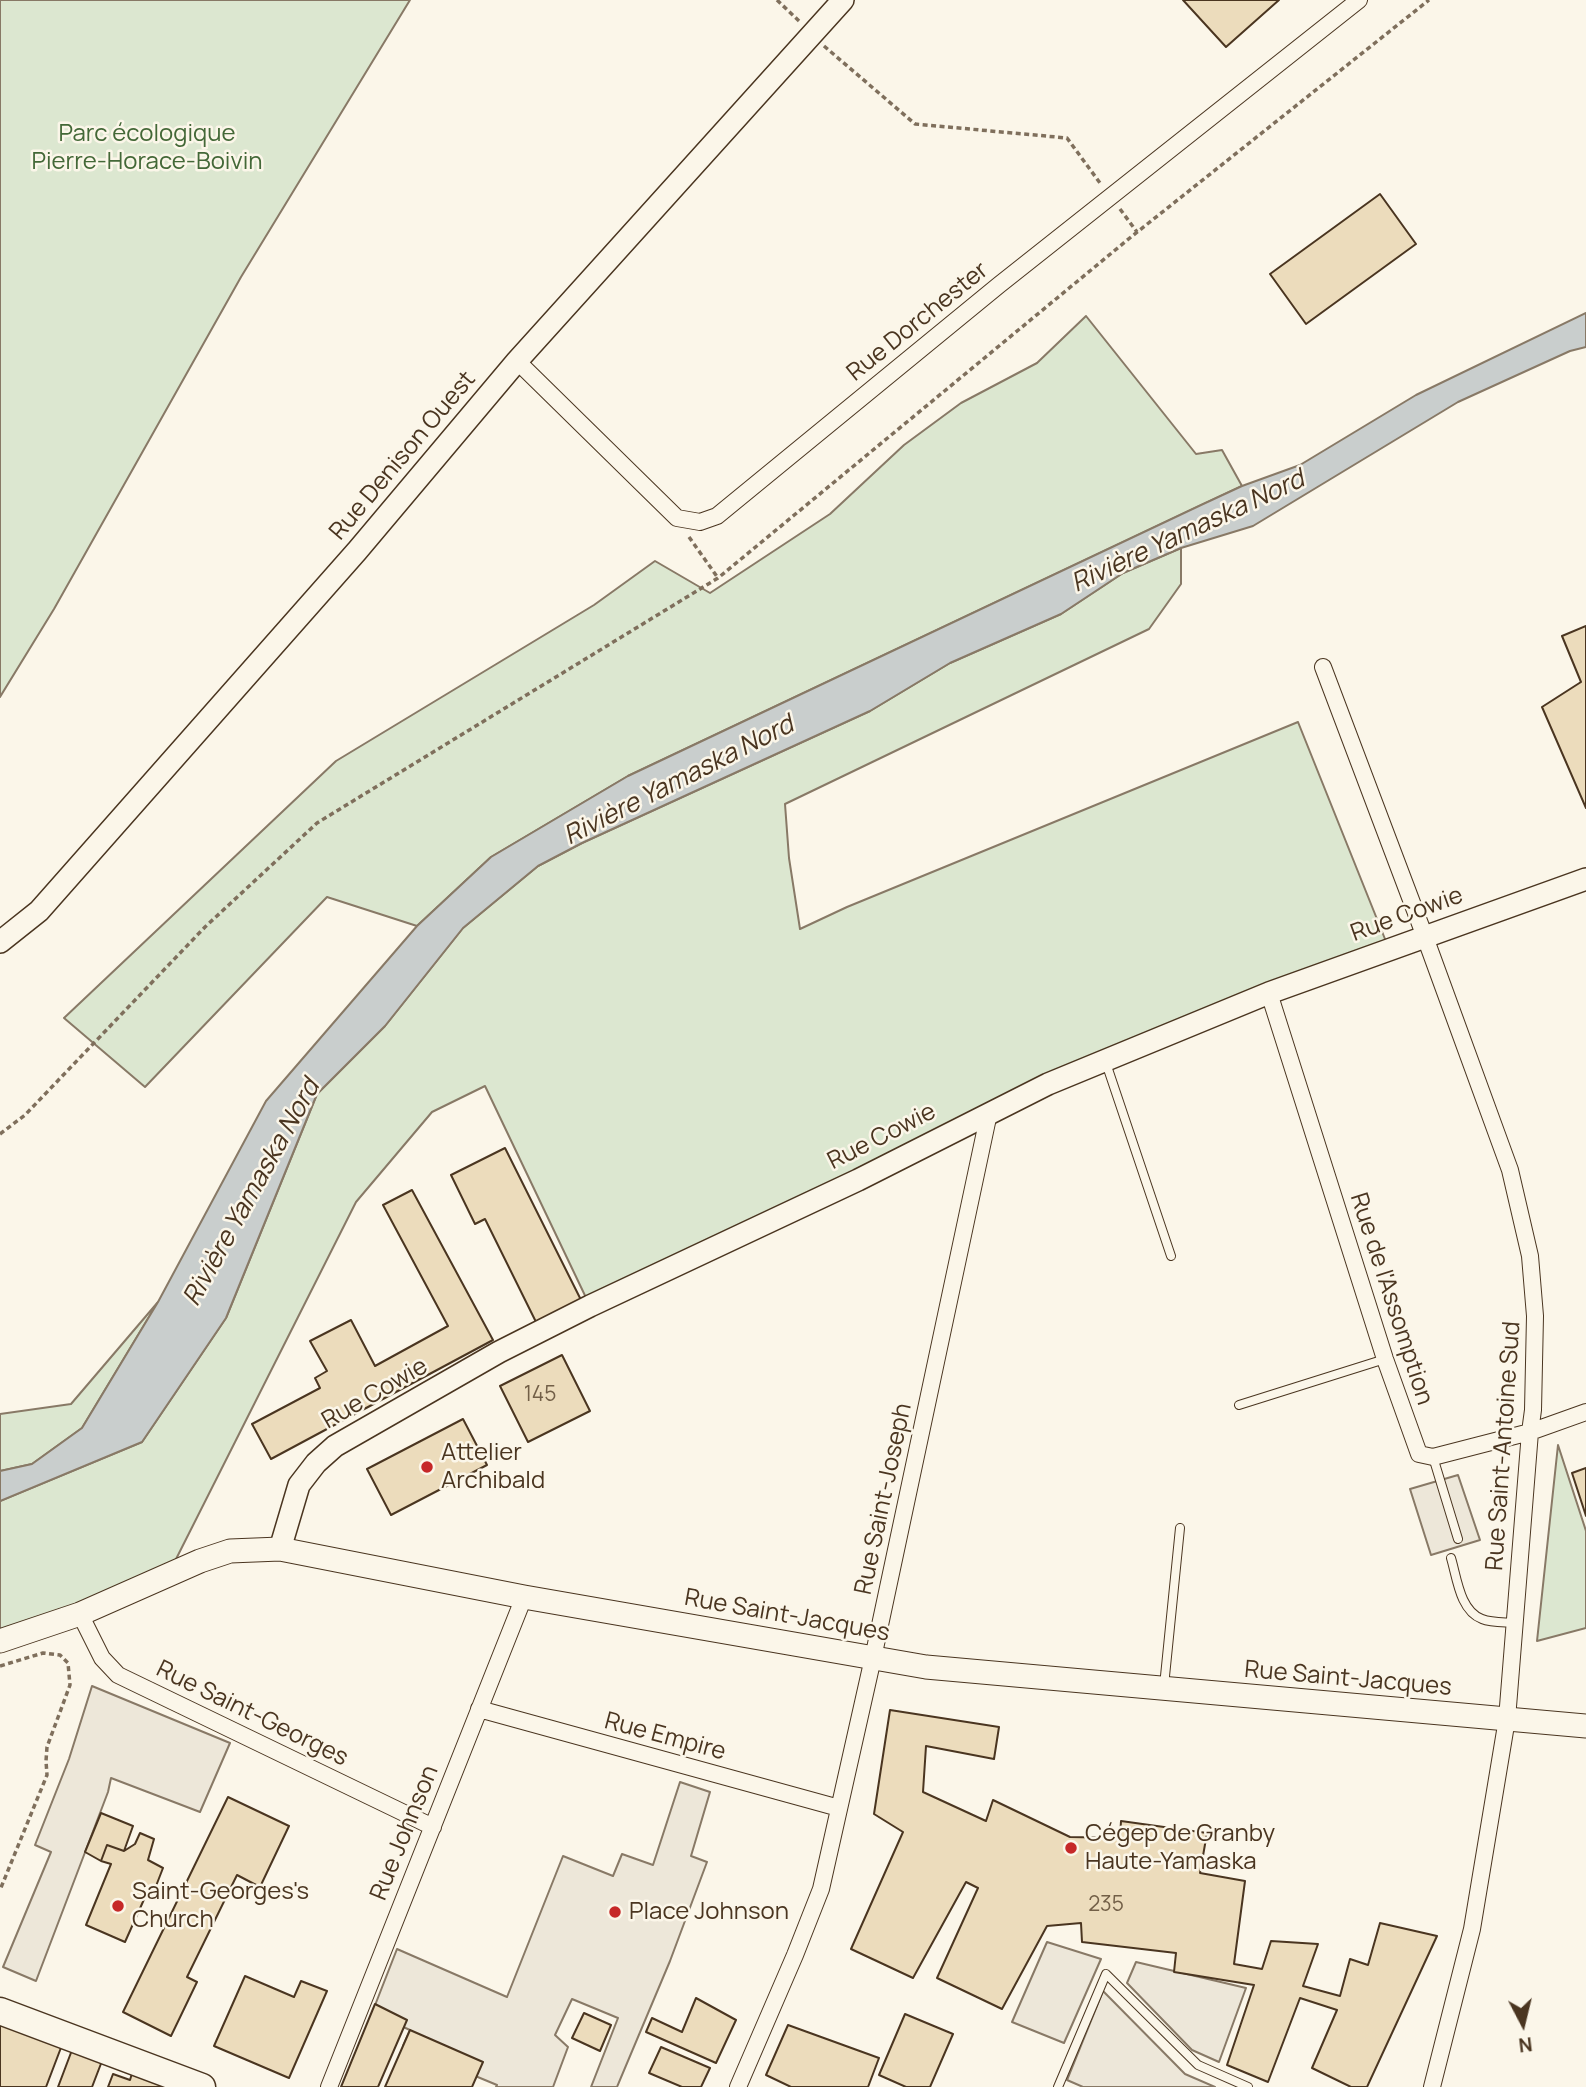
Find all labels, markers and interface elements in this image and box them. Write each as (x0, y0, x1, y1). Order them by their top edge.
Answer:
park label: Parc écologique Pierre-Horace-Boivin (31, 120, 263, 176)
street label: Rue Dorchester (842, 256, 994, 388)
street label: Rue Denison Ouest (324, 366, 482, 546)
water label: Rivière Yamaska Nord (1066, 464, 1310, 600)
water label: Rivière Yamaska Nord (559, 710, 799, 852)
street label: Rue Cowie (1347, 881, 1467, 949)
water label: Rivière Yamaska Nord (177, 1075, 327, 1311)
street label: Rue Cowie (823, 1098, 941, 1176)
street label: Rue de l'Assomption (1343, 1189, 1439, 1409)
street label: Rue Saint-Antoine Sud (1481, 1320, 1527, 1572)
street label: Rue Cowie (317, 1352, 433, 1436)
house number: 145 (524, 1382, 556, 1408)
street label: Rue Saint-Joseph (850, 1401, 918, 1597)
place label: Attelier Archibald (441, 1439, 545, 1495)
marker: Attelier Archibald (419, 1459, 435, 1475)
street label: Rue Saint-Jacques (682, 1584, 892, 1648)
street label: Rue Saint-Georges (151, 1655, 353, 1773)
street label: Rue Saint-Jacques (1243, 1656, 1453, 1702)
street label: Rue Empire (601, 1707, 729, 1767)
street label: Rue Johnson (365, 1761, 445, 1905)
place label: Cégep de Granby Haute-Yamaska (1085, 1820, 1275, 1876)
marker: Cégep de Granby Haute-Yamaska (1063, 1840, 1079, 1856)
place label: Saint-Georges's Church (132, 1878, 309, 1934)
house number: 235 (1088, 1892, 1124, 1918)
marker: Saint-Georges's Church (110, 1898, 126, 1914)
place label: Place Johnson (629, 1898, 789, 1926)
marker: Place Johnson (607, 1904, 623, 1920)
north arrow (1488, 1989, 1558, 2059)
text: N (1517, 2031, 1534, 2059)

